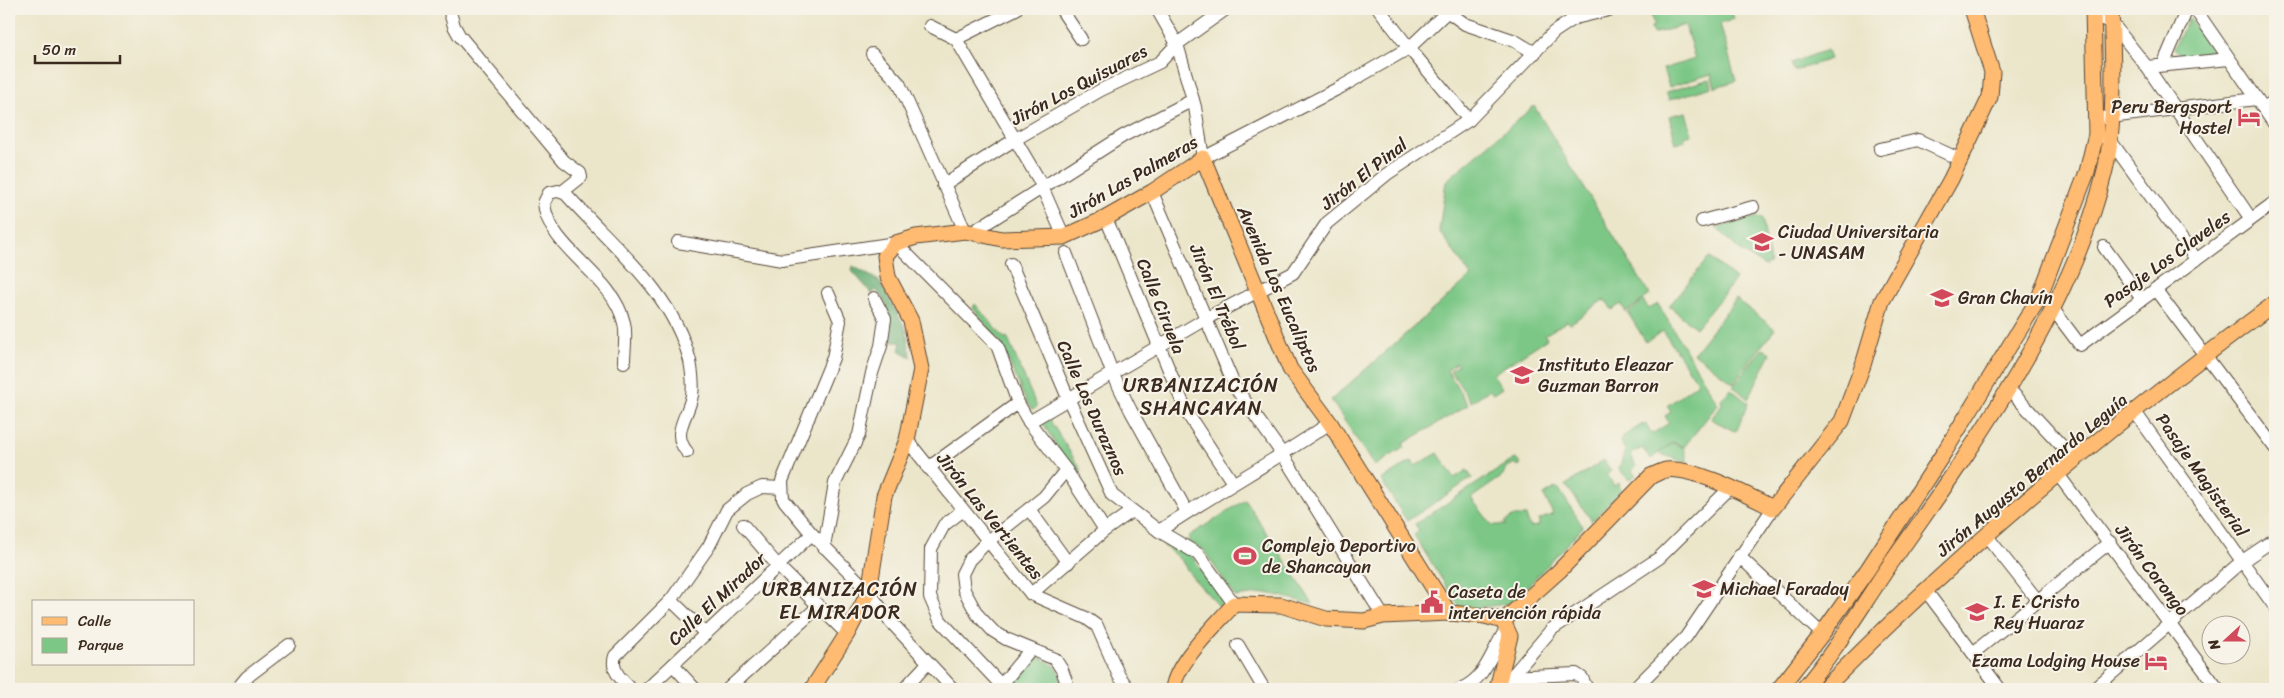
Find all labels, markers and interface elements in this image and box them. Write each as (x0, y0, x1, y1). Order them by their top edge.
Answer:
scale bar (35, 32, 120, 64)
street label: Jirón Los Quisuares (1004, 35, 1154, 135)
text: 50 m (42, 37, 77, 63)
place label: Peru Bergsport Hostel (2111, 91, 2233, 144)
hotel icon: Peru Bergsport Hostel (2236, 104, 2262, 130)
street label: Jirón Las Palmeras (1061, 126, 1205, 228)
street label: Jirón El Pinal (1312, 129, 1415, 219)
street label: Avenida Los Eucaliptos (1227, 200, 1330, 378)
street label: Pasaje Los Claveles (2096, 201, 2238, 316)
place label: Ciudad Universitaria - UNASAM (1778, 216, 1939, 269)
school or university icon: Ciudad Universitaria - UNASAM (1749, 229, 1775, 255)
street label: Jirón El Trébol (1180, 238, 1254, 356)
street label: Calle Ciruela (1127, 253, 1195, 359)
place label: Gran Chavín (1958, 282, 2053, 314)
school or university icon: Gran Chavín (1929, 285, 1955, 311)
street label: Calle Los Duraznos (1048, 335, 1137, 482)
place label: Instituto Eleazar Guzman Barron (1537, 349, 1674, 402)
school or university icon: Instituto Eleazar Guzman Barron (1509, 362, 1535, 388)
district label: URBANIZACIÓN SHANCAYAN (1123, 368, 1279, 426)
street label: Jirón Augusto Bernardo Leguía (1928, 385, 2135, 566)
street label: Pasaje Magisterial (2147, 406, 2257, 545)
street label: Jirón Las Vertientes (927, 444, 1052, 588)
street label: Jirón Corongo (2106, 516, 2198, 623)
place label: Complejo Deportivo de Shancayan (1262, 530, 1416, 583)
street label: Calle El Mirador (660, 543, 775, 654)
sports icon: Complejo Deportivo de Shancayan (1232, 543, 1258, 569)
district label: URBANIZACIÓN EL MIRADOR (762, 572, 918, 630)
place label: Michael Faraday (1720, 573, 1849, 605)
place label: Caseta de intervención rápida (1448, 576, 1602, 629)
school or university icon: Michael Faraday (1691, 576, 1717, 602)
place label: I. E. Cristo Rey Huaraz (1993, 586, 2085, 639)
public building icon: Caseta de intervención rápida (1419, 589, 1445, 615)
school or university icon: I. E. Cristo Rey Huaraz (1964, 599, 1990, 625)
legend (32, 600, 195, 666)
text: Calle (78, 608, 111, 634)
north arrow (2202, 616, 2252, 666)
text: Parque (78, 632, 123, 658)
text: N (2201, 635, 2228, 654)
place label: Ezama Lodging House (1972, 645, 2140, 677)
hotel icon: Ezama Lodging House (2143, 648, 2169, 674)

